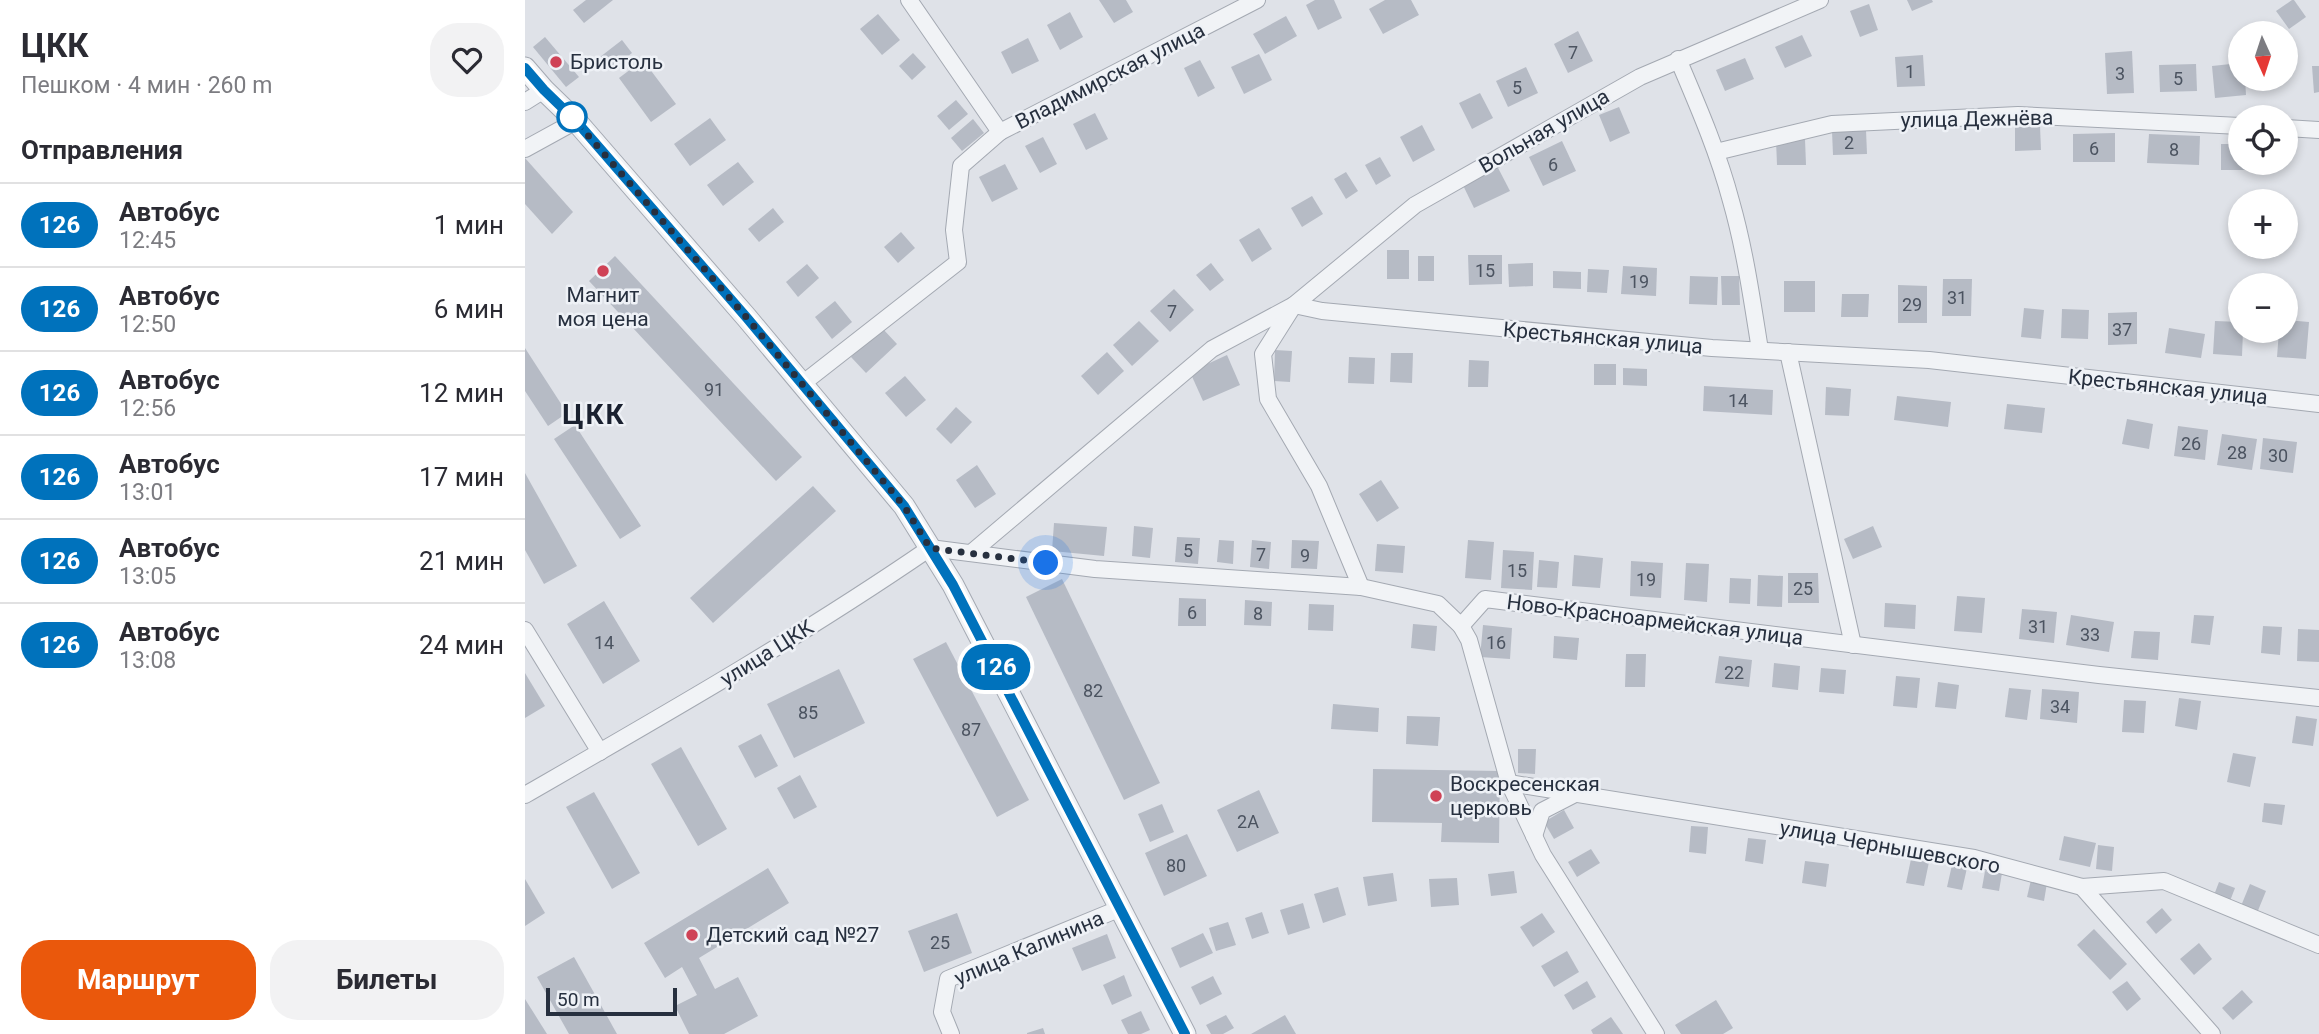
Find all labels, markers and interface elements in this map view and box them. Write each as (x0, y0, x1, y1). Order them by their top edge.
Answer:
street label: Владимирская улица (1011, 18, 1209, 134)
north arrow (2228, 21, 2298, 91)
map controls (2228, 21, 2298, 343)
button: heart (430, 23, 504, 97)
text: ЦКК (21, 26, 89, 65)
house number: 7 (1568, 42, 1578, 63)
place label: Бристоль (570, 50, 663, 74)
marker: Бристоль (548, 54, 564, 70)
house number: 1 (1905, 61, 1915, 82)
house number: 3 (2115, 63, 2125, 84)
house number: 5 (2173, 68, 2183, 89)
text: Пешком · 4 мин · 260 m (21, 72, 272, 99)
house number: 5 (1512, 77, 1522, 98)
street label: Вольная улица (1475, 84, 1613, 178)
unlabelled marker (557, 102, 587, 132)
button: locate (2228, 105, 2298, 175)
street label: улица Дежнёва (1901, 106, 2053, 132)
house number: 2 (1844, 132, 1854, 153)
text: Отправления (21, 135, 183, 165)
house number: 6 (2089, 138, 2099, 159)
house number: 8 (2169, 139, 2179, 160)
house number: 6 (1548, 154, 1558, 175)
button: + (2228, 189, 2298, 259)
text: Автобус (119, 197, 220, 227)
text: 1 мин (434, 210, 504, 240)
text: 126 (39, 211, 80, 239)
text: 12:45 (119, 227, 176, 254)
house number: 15 (1475, 260, 1495, 281)
marker: Магнит моя цена (595, 263, 611, 279)
house number: 19 (1629, 271, 1649, 292)
button: − (2228, 273, 2298, 343)
text: Автобус (119, 281, 220, 311)
place label: Магнит моя цена (557, 283, 649, 331)
house number: 31 (1947, 287, 1967, 308)
text: 6 мин (434, 294, 504, 324)
house number: 29 (1902, 294, 1922, 315)
text: 126 (39, 295, 80, 323)
house number: 7 (1167, 301, 1177, 322)
text: 12:50 (119, 311, 176, 338)
street label: Крестьянская улица (1502, 317, 1704, 359)
house number: 37 (2112, 319, 2132, 340)
text: Автобус (119, 365, 220, 395)
street label: Крестьянская улица (2067, 365, 2269, 409)
text: 12 мин (419, 378, 504, 408)
text: 126 (39, 379, 80, 407)
house number: 91 (704, 379, 724, 400)
house number: 14 (1728, 390, 1748, 411)
text: 12:56 (119, 395, 176, 422)
district label: ЦКК (562, 398, 626, 431)
house number: 26 (2181, 433, 2201, 454)
house number: 28 (2227, 442, 2247, 463)
house number: 30 (2268, 445, 2288, 466)
text: Автобус (119, 449, 220, 479)
text: 17 мин (419, 462, 504, 492)
text: 126 (39, 463, 80, 491)
text: 13:01 (119, 479, 176, 506)
text: Автобус (119, 533, 220, 563)
house number: 5 (1183, 540, 1193, 561)
house number: 7 (1256, 544, 1266, 565)
your location (1028, 545, 1063, 580)
house number: 9 (1300, 545, 1310, 566)
text: 21 мин (419, 546, 504, 576)
text: 126 (39, 547, 80, 575)
house number: 15 (1507, 560, 1527, 581)
text: 13:05 (119, 563, 176, 590)
house number: 19 (1636, 569, 1656, 590)
house number: 25 (1793, 578, 1813, 599)
street label: Ново-Красноармейская улица (1505, 590, 1805, 650)
house number: 6 (1187, 602, 1197, 623)
house number: 8 (1253, 603, 1263, 624)
street label: улица ЦКК (716, 615, 818, 691)
house number: 31 (2028, 616, 2048, 637)
text: Автобус (119, 617, 220, 647)
house number: 33 (2080, 624, 2100, 645)
text: 24 мин (419, 630, 504, 660)
text: 126 (39, 631, 80, 659)
house number: 14 (594, 632, 614, 653)
house number: 16 (1486, 632, 1506, 653)
line badge: 126 (956, 644, 1036, 690)
text: 13:08 (119, 647, 176, 674)
text: 126 (975, 653, 1017, 681)
house number: 22 (1724, 662, 1744, 683)
house number: 82 (1083, 680, 1103, 701)
house number: 34 (2050, 696, 2070, 717)
house number: 85 (798, 702, 818, 723)
house number: 87 (961, 719, 981, 740)
place label: Воскресенская церковь (1450, 772, 1600, 820)
marker: Воскресенская церковь (1428, 788, 1444, 804)
house number: 2А (1237, 811, 1259, 832)
street label: улица Чернышевского (1778, 816, 2002, 878)
house number: 80 (1166, 855, 1186, 876)
street label: улица Калинина (951, 906, 1107, 990)
place label: Детский сад №27 (706, 923, 879, 947)
marker: Детский сад №27 (684, 927, 700, 943)
house number: 25 (930, 932, 950, 953)
button: Маршрут (21, 940, 256, 1020)
button: Билеты (270, 940, 504, 1020)
scale bar (546, 985, 677, 1017)
text: 50 m (557, 988, 600, 1011)

